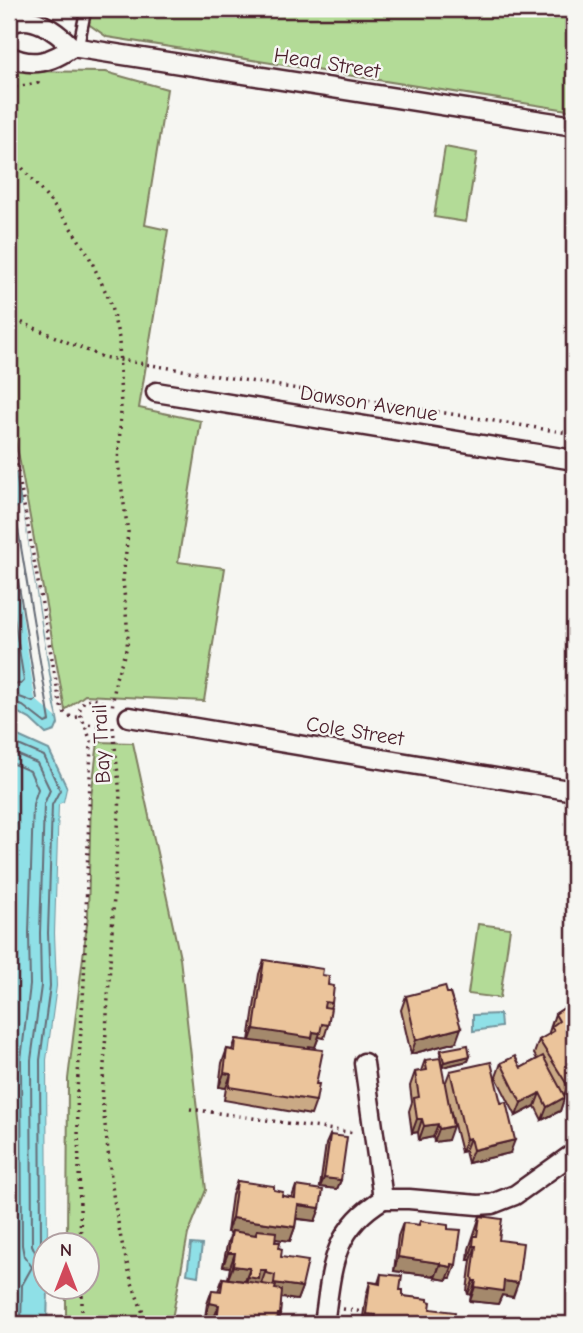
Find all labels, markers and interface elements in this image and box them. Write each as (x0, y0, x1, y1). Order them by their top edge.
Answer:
street label: Head Street (272, 43, 383, 83)
street label: Dawson Avenue (298, 380, 440, 426)
street label: Bay Trail (87, 704, 115, 784)
street label: Cole Street (304, 711, 407, 751)
north arrow (32, 1232, 102, 1302)
text: N (60, 1239, 72, 1261)

